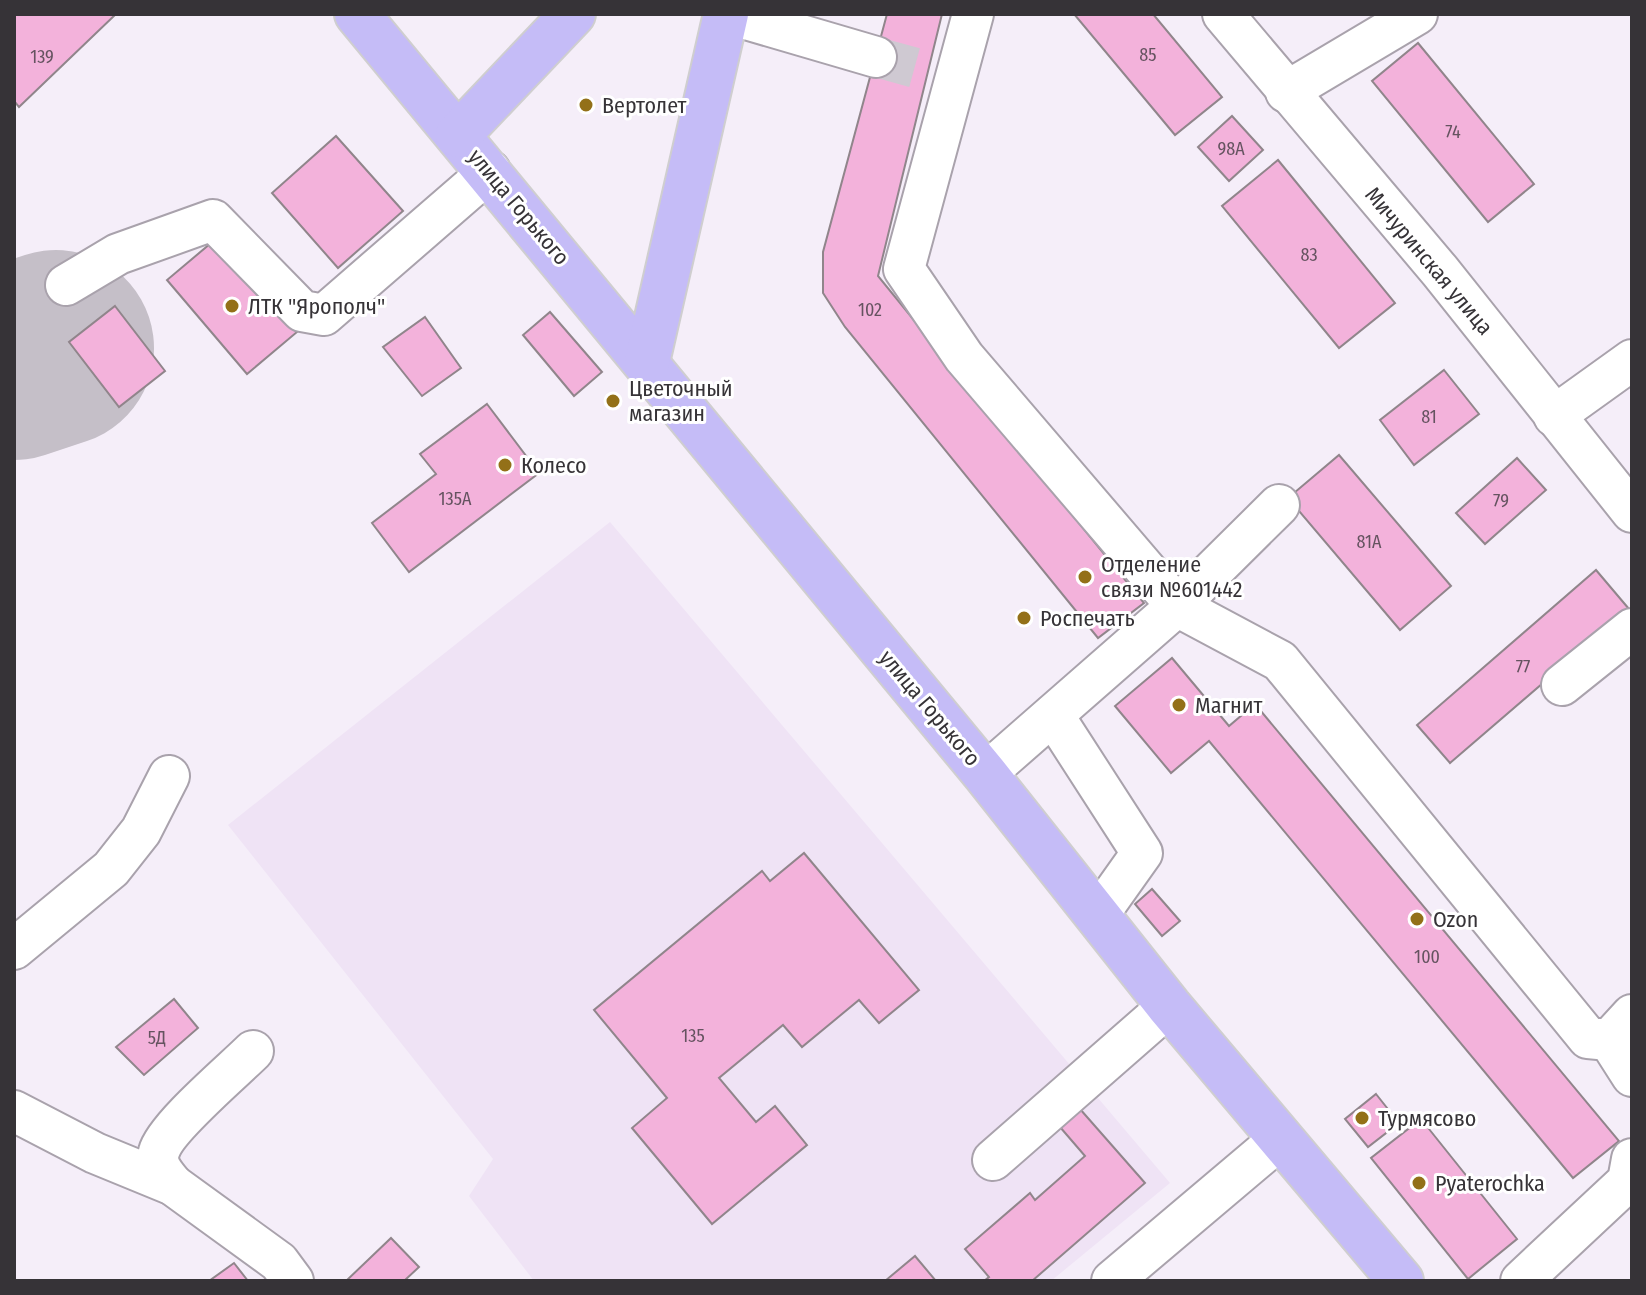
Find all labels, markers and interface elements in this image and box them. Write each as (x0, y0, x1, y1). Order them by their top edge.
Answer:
house number: 85 (1139, 44, 1157, 66)
house number: 139 (30, 46, 54, 68)
place label: Вертолет (602, 92, 687, 119)
marker: Вертолет (577, 96, 595, 114)
house number: 74 (1445, 121, 1461, 143)
house number: 98А (1217, 138, 1245, 160)
street label: улица Горького (463, 144, 575, 270)
street label: Мичуринская улица (1359, 182, 1499, 340)
house number: 83 (1300, 244, 1318, 266)
place label: ЛТК "Ярополч" (248, 293, 385, 320)
marker: ЛТК "Ярополч" (223, 297, 241, 315)
house number: 102 (858, 299, 882, 321)
place label: Цветочный магазин (629, 375, 733, 427)
marker: Цветочный магазин (604, 392, 622, 410)
house number: 81 (1421, 406, 1437, 428)
place label: Колесо (521, 452, 587, 479)
marker: Колесо (496, 456, 514, 474)
house number: 135А (439, 488, 472, 510)
house number: 79 (1493, 490, 1509, 512)
house number: 81А (1356, 531, 1382, 553)
place label: Отделение связи №601442 (1101, 551, 1242, 603)
marker: Отделение связи №601442 (1076, 568, 1094, 586)
place label: Роспечать (1040, 605, 1135, 632)
marker: Роспечать (1015, 609, 1033, 627)
street label: улица Горького (874, 645, 986, 771)
house number: 77 (1516, 656, 1530, 678)
place label: Магнит (1195, 692, 1262, 719)
marker: Магнит (1170, 696, 1188, 714)
place label: Ozon (1433, 906, 1478, 933)
marker: Ozon (1408, 910, 1426, 928)
house number: 100 (1414, 946, 1440, 968)
house number: 135 (681, 1025, 705, 1047)
house number: 5Д (148, 1027, 166, 1049)
place label: Турмясово (1378, 1105, 1476, 1132)
marker: Турмясово (1353, 1109, 1371, 1127)
place label: Pyaterochka (1435, 1170, 1545, 1197)
marker: Pyaterochka (1410, 1174, 1428, 1192)

